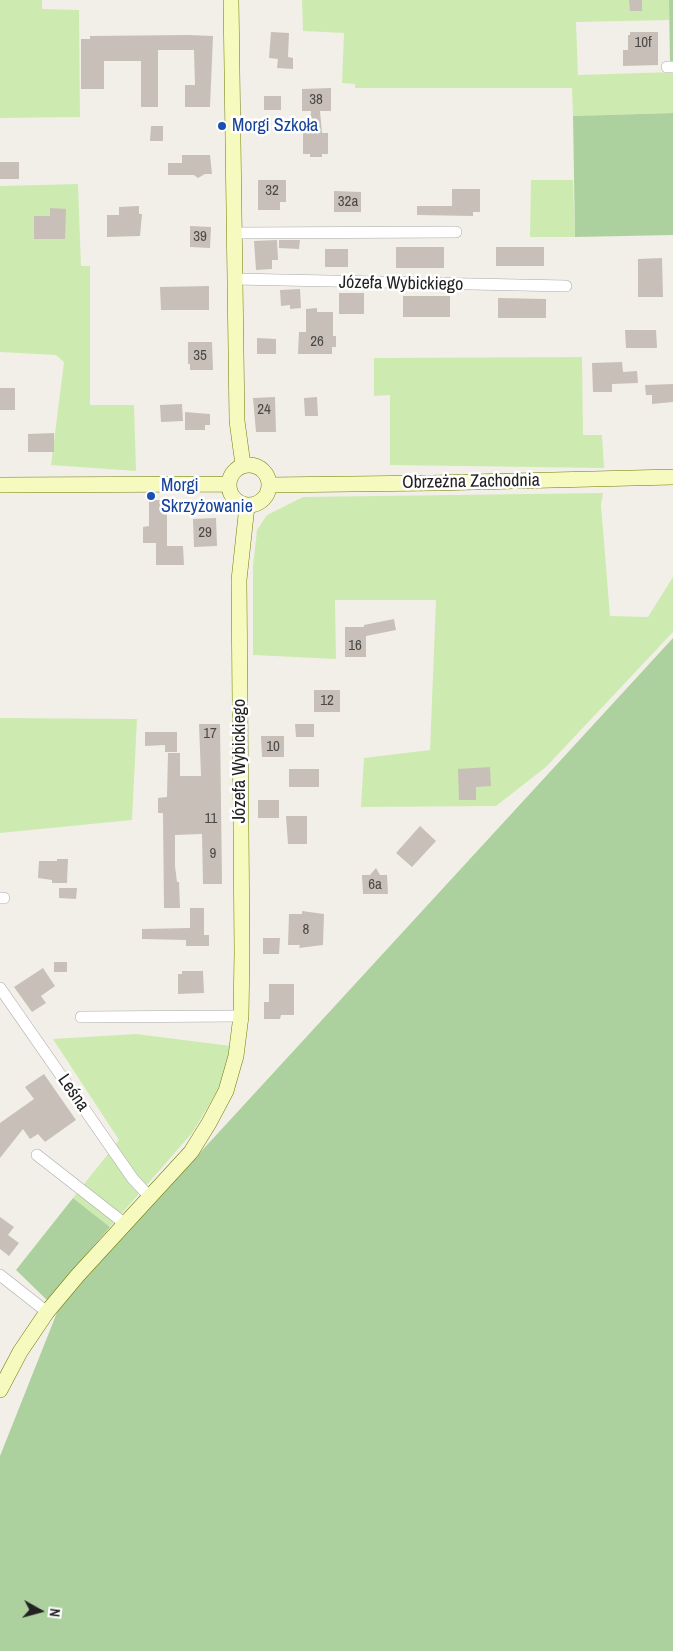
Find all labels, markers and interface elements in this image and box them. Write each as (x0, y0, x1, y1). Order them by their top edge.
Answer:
house number: 10f (634, 34, 652, 52)
house number: 38 (309, 91, 323, 109)
place label: Morgi Szkoła (232, 115, 318, 137)
marker: Morgi Szkoła (216, 120, 228, 132)
house number: 32 (265, 182, 279, 200)
house number: 32a (338, 193, 358, 211)
house number: 39 (193, 228, 207, 246)
street label: Józefa Wybickiego (339, 272, 463, 296)
house number: 26 (310, 333, 324, 351)
house number: 35 (193, 347, 207, 365)
house number: 24 (257, 401, 271, 419)
street label: Obrzeżna Zachodnia (402, 470, 540, 494)
place label: Morgi Skrzyżowanie (161, 475, 253, 518)
marker: Morgi Skrzyżowanie (145, 490, 157, 502)
house number: 29 (198, 524, 212, 542)
house number: 16 (348, 637, 362, 655)
house number: 12 (320, 692, 334, 710)
street label: Józefa Wybickiego (229, 699, 251, 823)
house number: 17 (203, 725, 217, 743)
house number: 10 (266, 738, 280, 756)
house number: 11 (205, 810, 217, 828)
house number: 9 (210, 845, 216, 863)
house number: 6a (368, 876, 382, 894)
house number: 8 (303, 921, 309, 939)
street label: Leśna (53, 1070, 93, 1116)
north arrow (15, 1586, 65, 1636)
text: N (45, 1608, 64, 1618)

